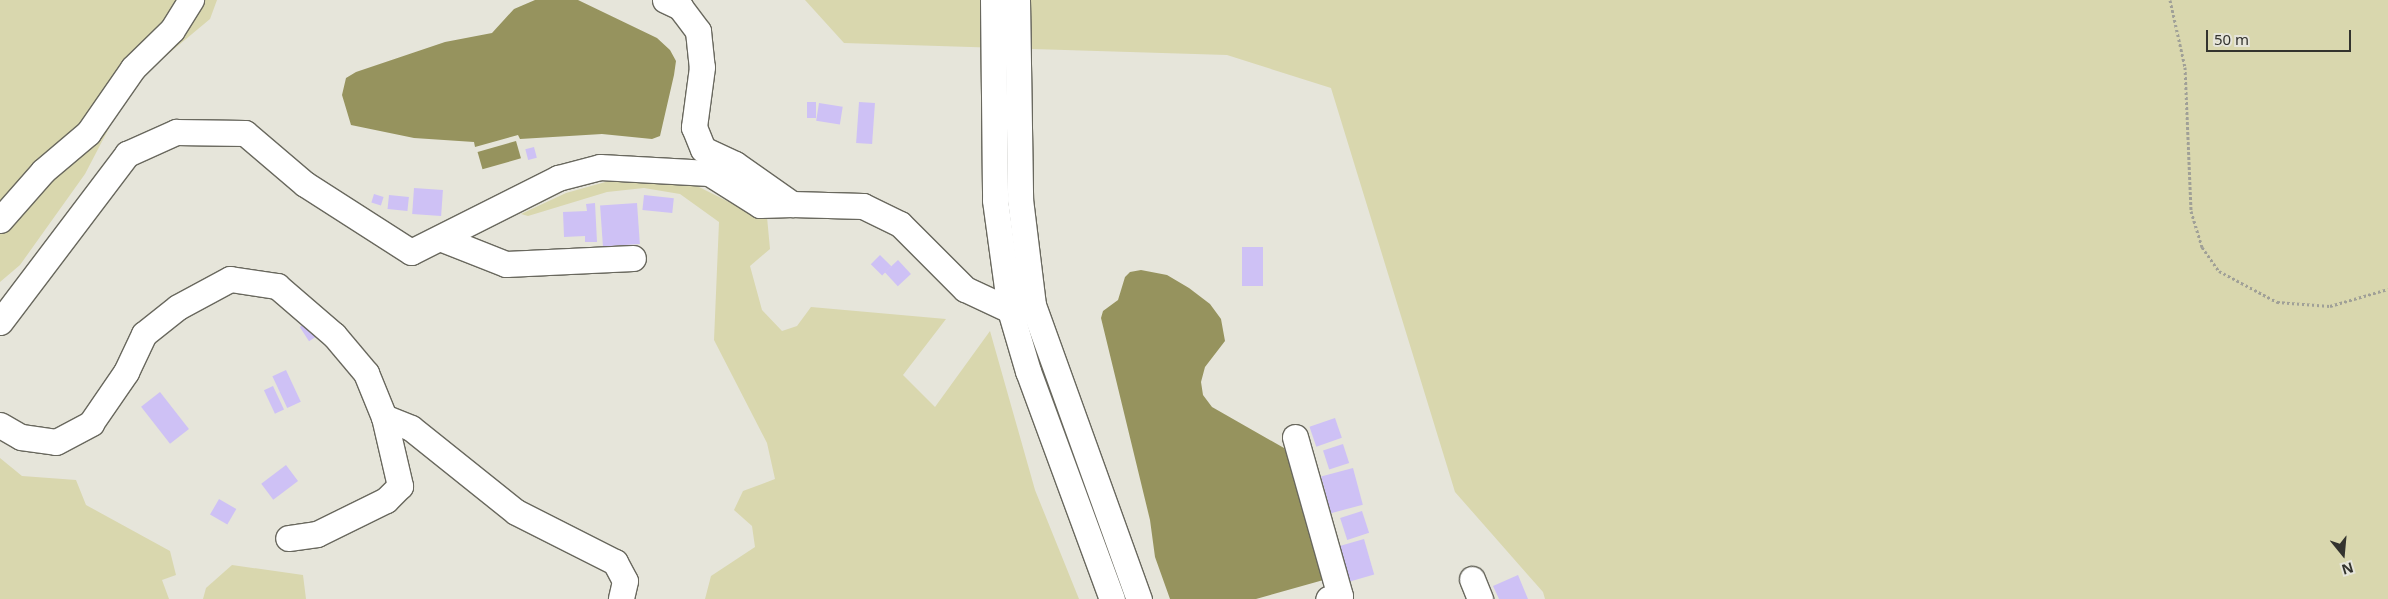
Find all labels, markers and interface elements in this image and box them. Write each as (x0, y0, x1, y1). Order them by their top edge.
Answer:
scale bar (2208, 20, 2353, 52)
text: 50 m (2214, 29, 2249, 49)
north arrow (2318, 529, 2368, 579)
text: N (2339, 558, 2356, 580)

